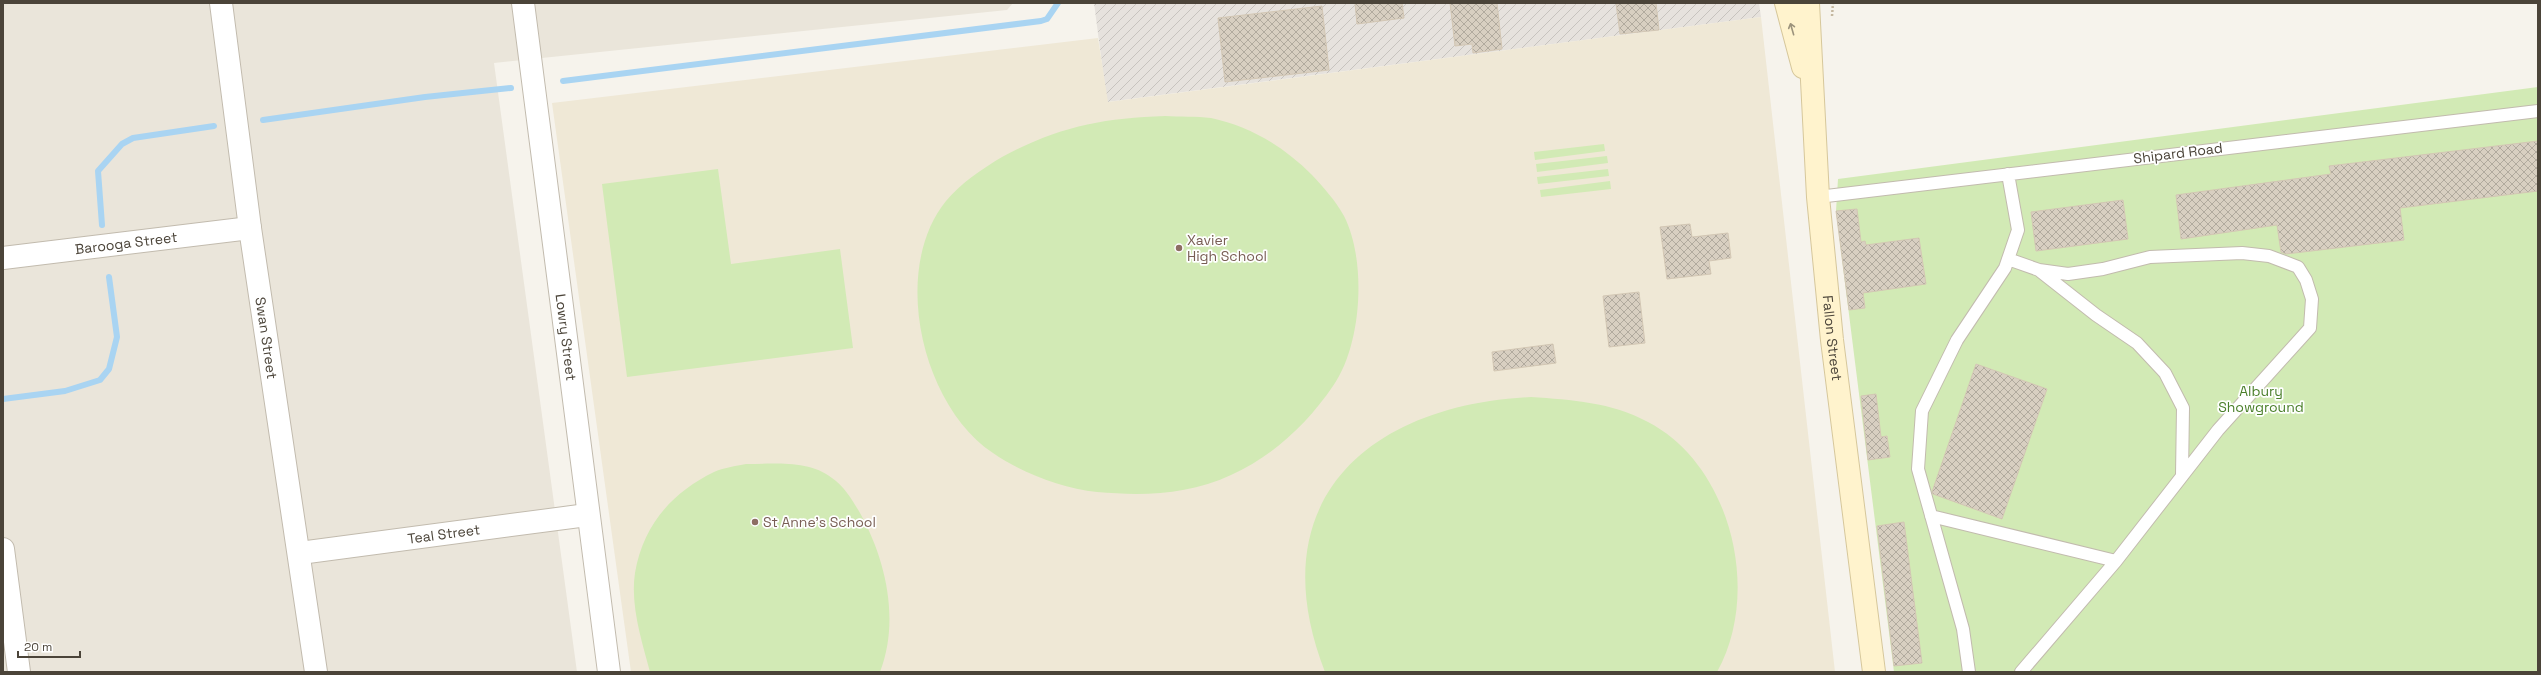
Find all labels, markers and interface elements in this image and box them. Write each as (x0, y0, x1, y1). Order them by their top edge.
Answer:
one-way arrow (1788, 23, 1795, 36)
street label: Shipard Road (2132, 139, 2224, 167)
street label: Barooga Street (74, 228, 178, 258)
place label: Xavier High School (1187, 231, 1267, 265)
marker: Xavier High School (1174, 243, 1184, 253)
street label: Lowry Street (551, 293, 580, 382)
street label: Fallon Street (1819, 294, 1846, 382)
street label: Swan Street (251, 296, 281, 380)
park label: Albury Showground (2218, 382, 2304, 416)
place label: St Anne's School (763, 513, 876, 531)
marker: St Anne's School (750, 517, 760, 527)
street label: Teal Street (406, 520, 481, 548)
scale bar (18, 633, 80, 659)
text: 20 m (24, 639, 52, 655)

